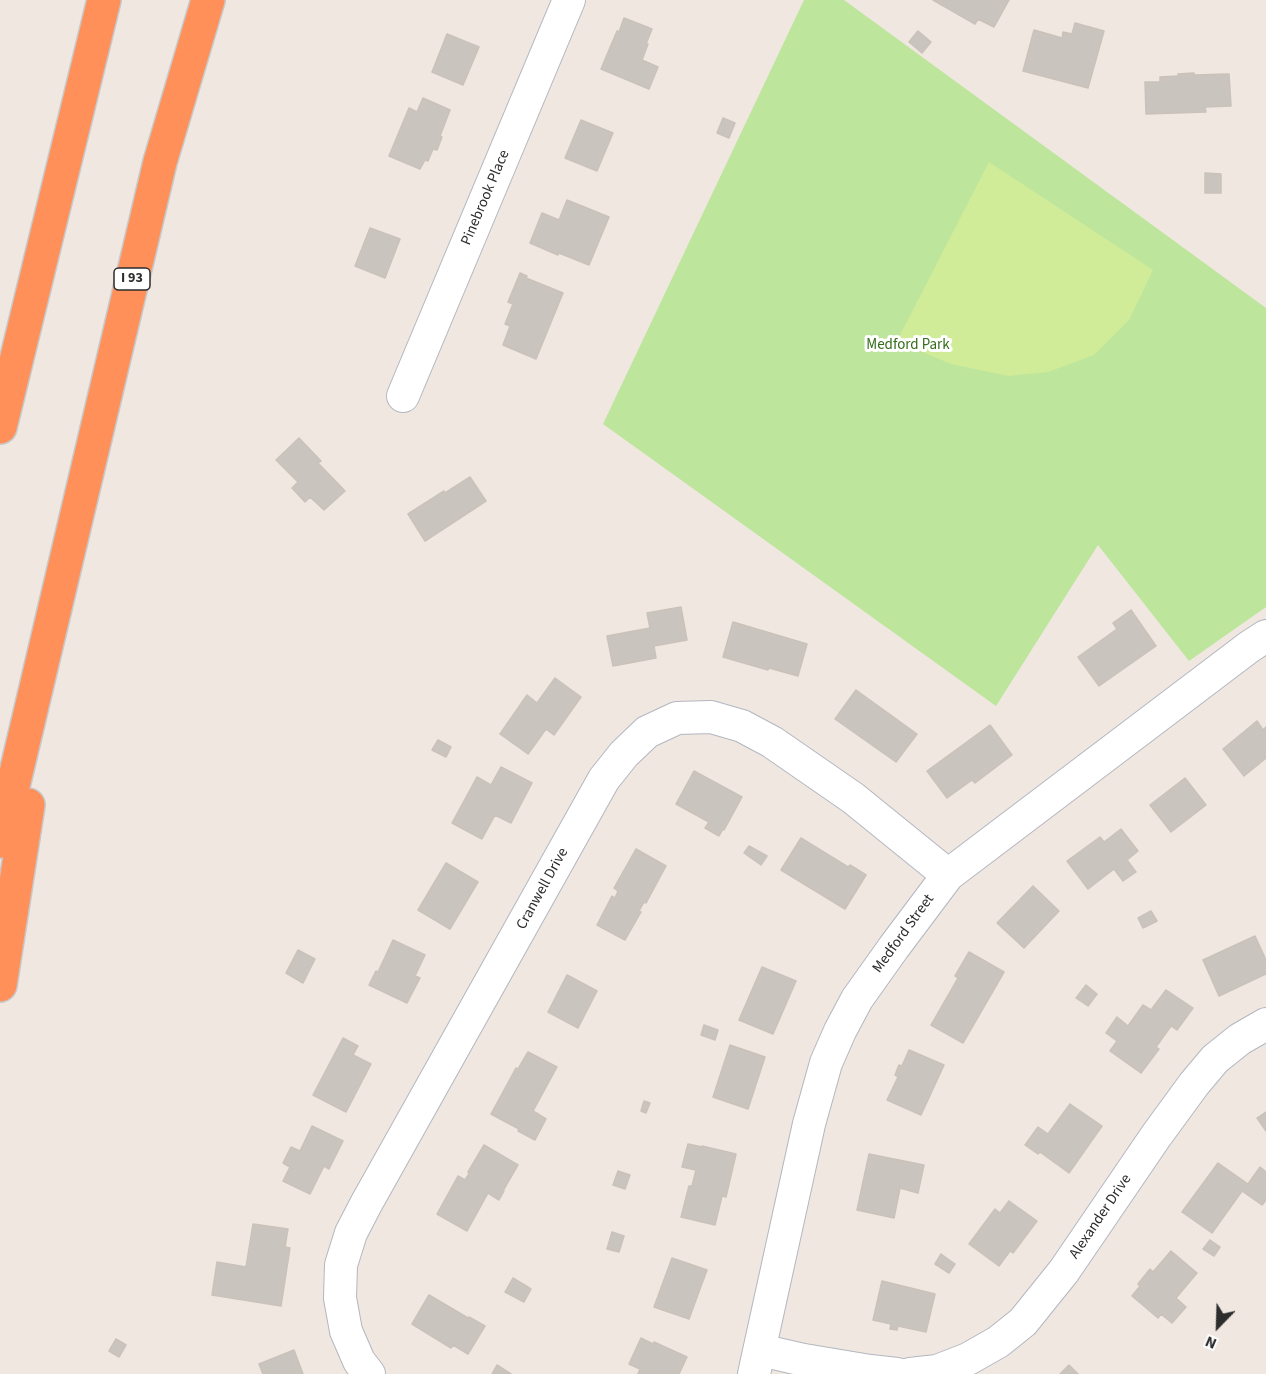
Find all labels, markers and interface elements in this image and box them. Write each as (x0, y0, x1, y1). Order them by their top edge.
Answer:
street label: Pinebrook Place (458, 148, 514, 248)
road number: I 93 (114, 268, 150, 290)
park label: Medford Park (866, 337, 950, 355)
street label: Cranwell Drive (513, 845, 573, 933)
street label: Medford Street (869, 891, 939, 977)
street label: Alexander Drive (1066, 1171, 1136, 1263)
north arrow (1188, 1296, 1248, 1356)
text: N (1202, 1330, 1220, 1355)

